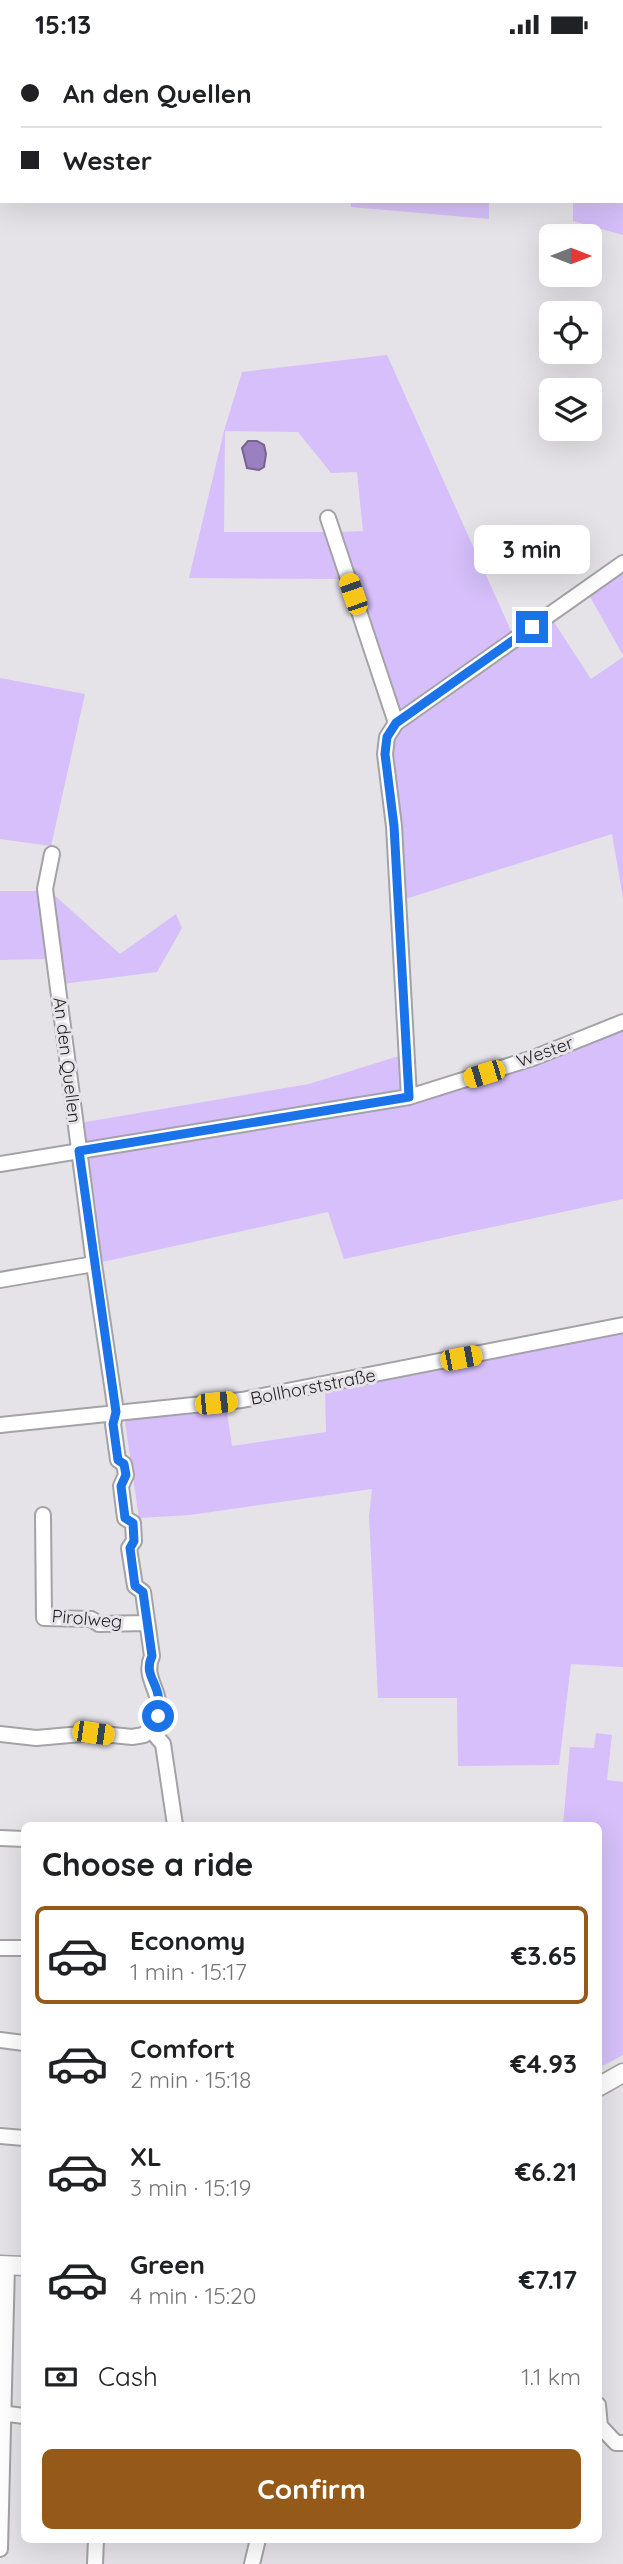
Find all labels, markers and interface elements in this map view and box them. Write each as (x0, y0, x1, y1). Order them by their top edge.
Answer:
text: 15:13 (35, 8, 91, 41)
text: An den Quellen (63, 77, 252, 110)
text: Wester (63, 144, 152, 177)
north arrow (539, 224, 602, 287)
map controls (539, 224, 602, 441)
button: locate (539, 301, 602, 364)
button: layers (539, 378, 602, 441)
callout: 3 min (474, 525, 590, 575)
text: 3 min (502, 535, 562, 564)
car (337, 571, 370, 617)
route end (516, 611, 548, 643)
street label: An den Quellen (48, 996, 87, 1124)
street label: Wester (513, 1031, 576, 1072)
car (461, 1058, 508, 1090)
car (439, 1344, 484, 1372)
street label: Bollhorststraße (248, 1363, 377, 1410)
car (195, 1390, 238, 1416)
street label: Pirolweg (51, 1604, 123, 1633)
route start (142, 1700, 174, 1732)
car (71, 1720, 116, 1746)
text: Choose a ride (42, 1844, 254, 1884)
icon: car (46, 1924, 109, 1987)
text: Economy (130, 1924, 245, 1957)
text: €3.65 (511, 1939, 577, 1972)
text: 1 min · 15:17 (130, 1957, 247, 1986)
icon: car (46, 2032, 109, 2095)
text: Comfort (130, 2032, 235, 2065)
text: €4.93 (510, 2047, 577, 2080)
text: 2 min · 15:18 (130, 2065, 252, 2094)
icon: car (46, 2140, 109, 2203)
text: XL (130, 2140, 162, 2173)
text: €6.21 (515, 2155, 577, 2188)
text: 3 min · 15:19 (130, 2173, 251, 2202)
icon: car (46, 2248, 109, 2311)
text: Green (130, 2248, 205, 2281)
text: €7.17 (519, 2263, 577, 2296)
text: 4 min · 15:20 (130, 2281, 256, 2310)
icon: cash (42, 2358, 80, 2396)
text: Cash (98, 2360, 158, 2393)
text: 1.1 km (521, 2362, 581, 2391)
button: Confirm (42, 2449, 581, 2529)

